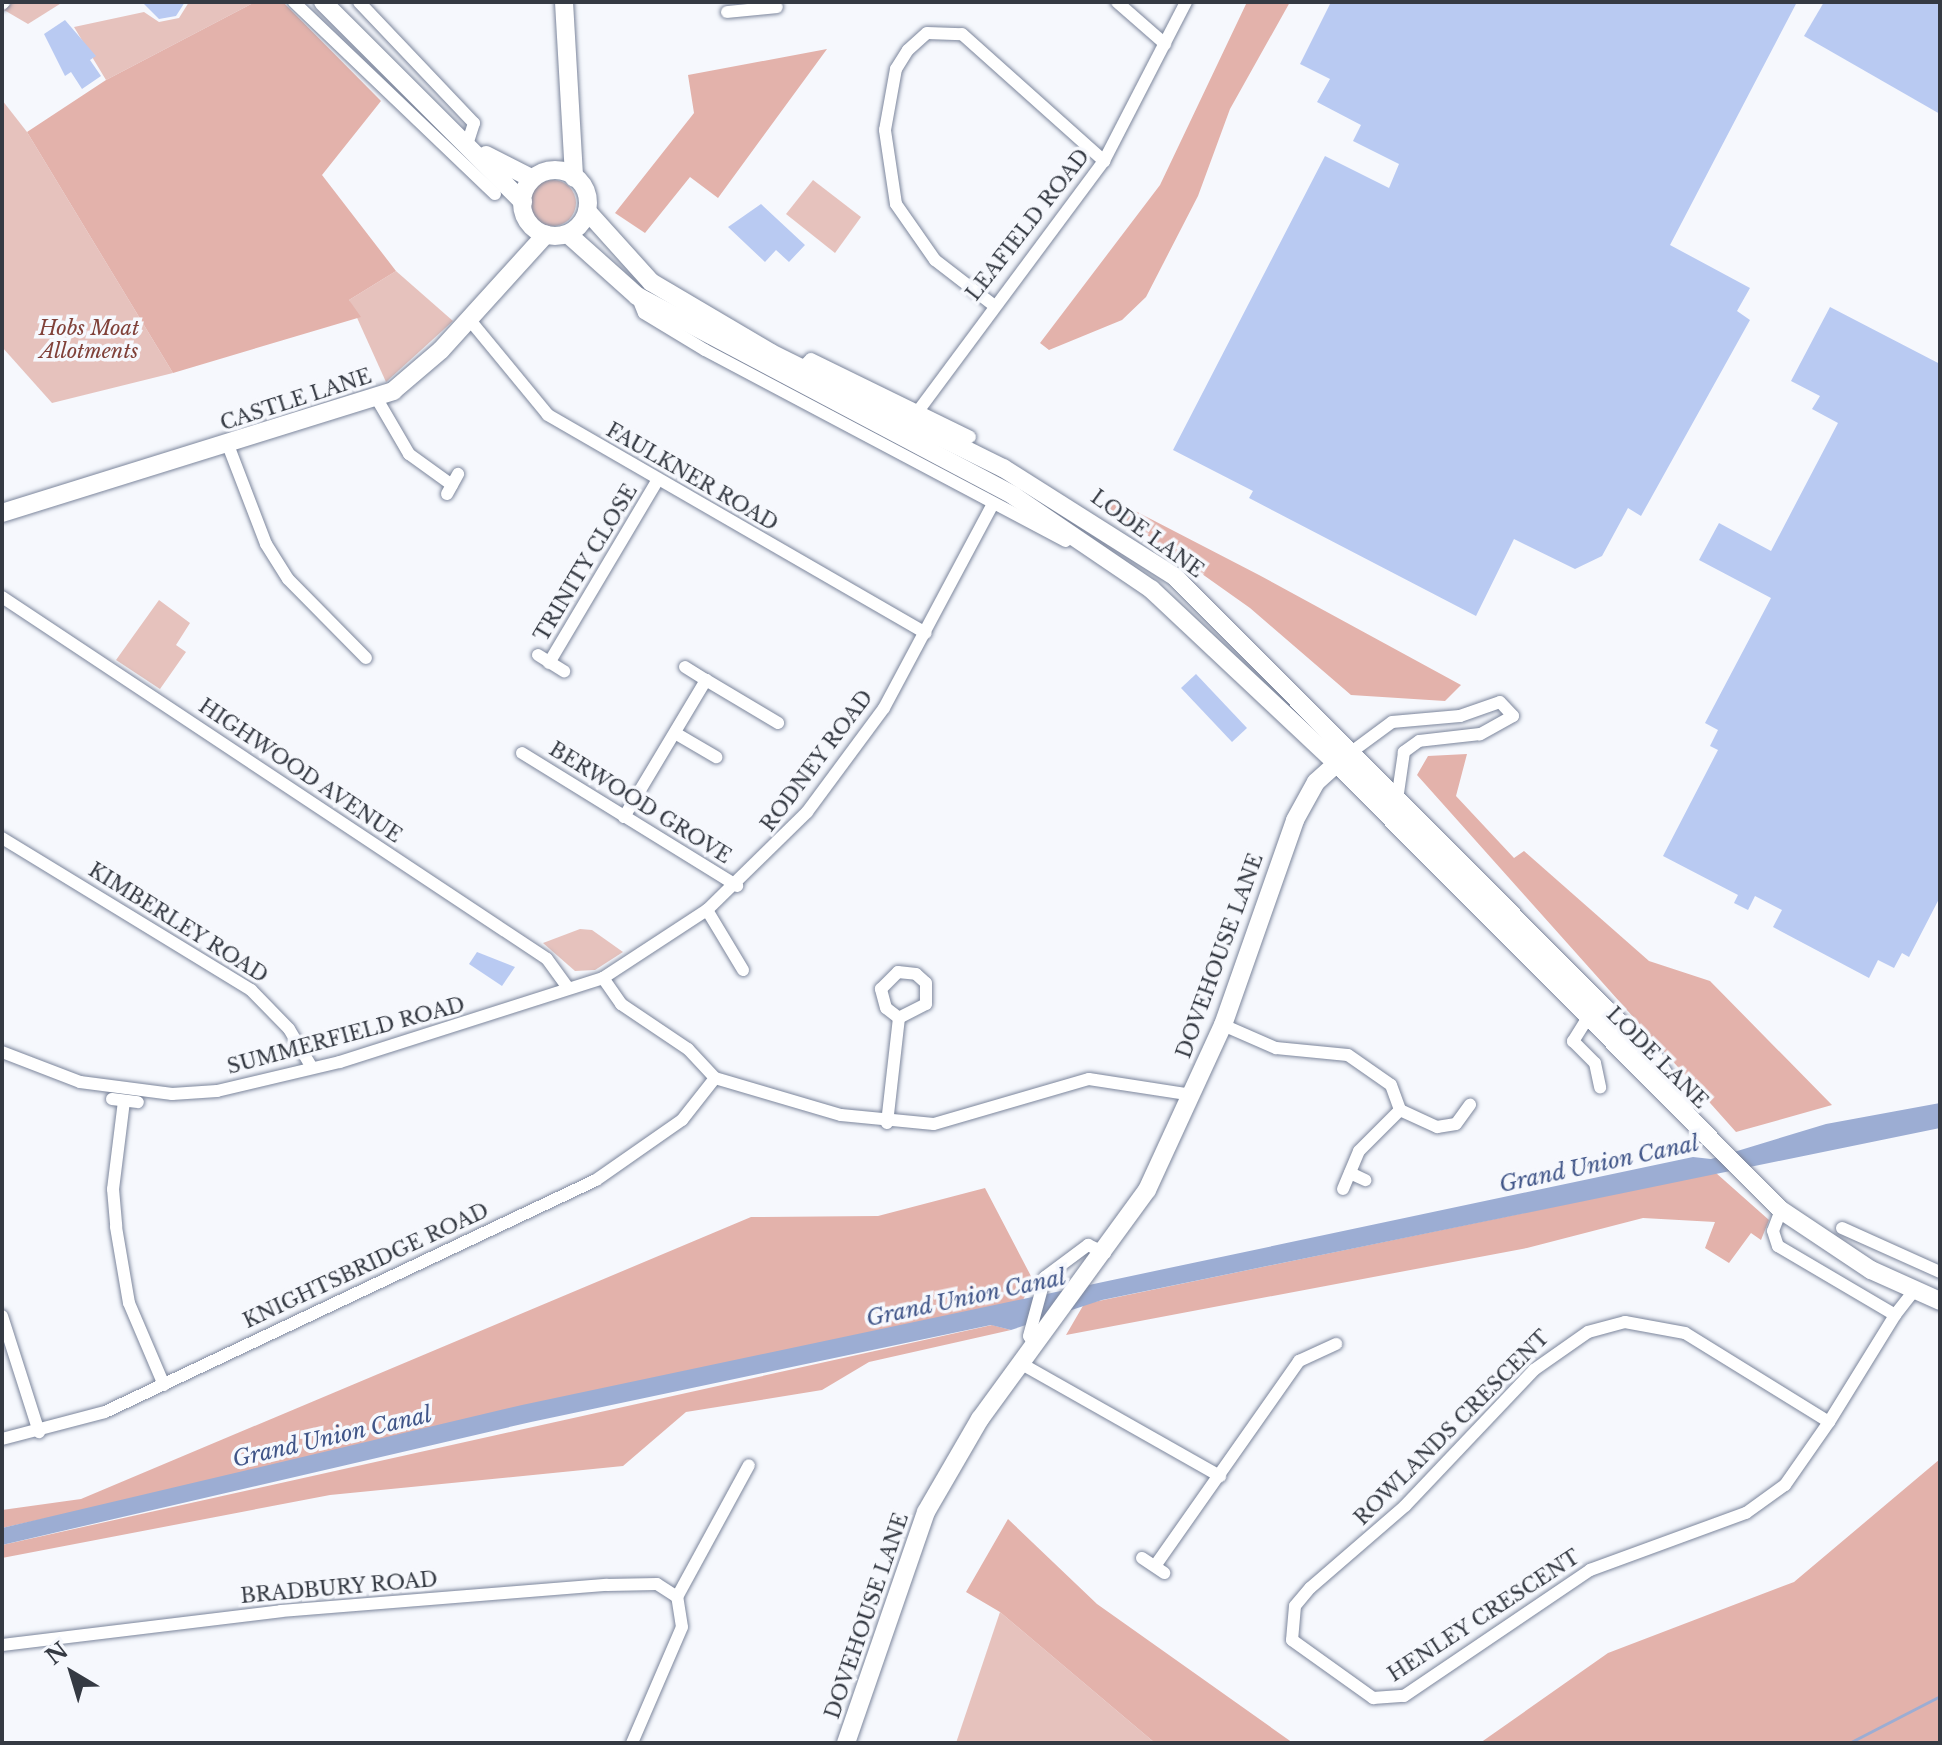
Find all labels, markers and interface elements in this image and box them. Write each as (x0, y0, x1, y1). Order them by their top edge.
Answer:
street label: LEAFIELD ROAD (961, 145, 1095, 305)
park label: Hobs Moat Allotments (39, 316, 139, 363)
street label: CASTLE LANE (217, 364, 375, 436)
street label: FAULKNER ROAD (602, 418, 782, 536)
street label: TRINITY CLOSE (529, 480, 643, 646)
street label: LODE LANE (1086, 485, 1208, 583)
street label: RODNEY ROAD (756, 685, 878, 837)
street label: HIGHWOOD AVENUE (194, 694, 406, 848)
street label: BERWOOD GROVE (545, 737, 735, 869)
street label: DOVEHOUSE LANE (1172, 850, 1268, 1062)
street label: KIMBERLEY ROAD (84, 858, 272, 988)
street label: SUMMERFIELD ROAD (225, 993, 467, 1079)
street label: LODE LANE (1601, 1002, 1713, 1114)
water label: Grand Union Canal (1496, 1130, 1702, 1198)
street label: KNIGHTSBRIDGE ROAD (239, 1198, 493, 1334)
water label: Grand Union Canal (863, 1264, 1069, 1332)
street label: ROWLANDS CRESCENT (1350, 1326, 1554, 1530)
water label: Grand Union Canal (229, 1401, 435, 1473)
street label: DOVEHOUSE LANE (821, 1510, 913, 1722)
street label: HENLEY CRESCENT (1383, 1545, 1585, 1687)
street label: BRADBURY ROAD (239, 1567, 439, 1609)
north arrow (32, 1633, 112, 1713)
text: N (40, 1637, 73, 1671)

